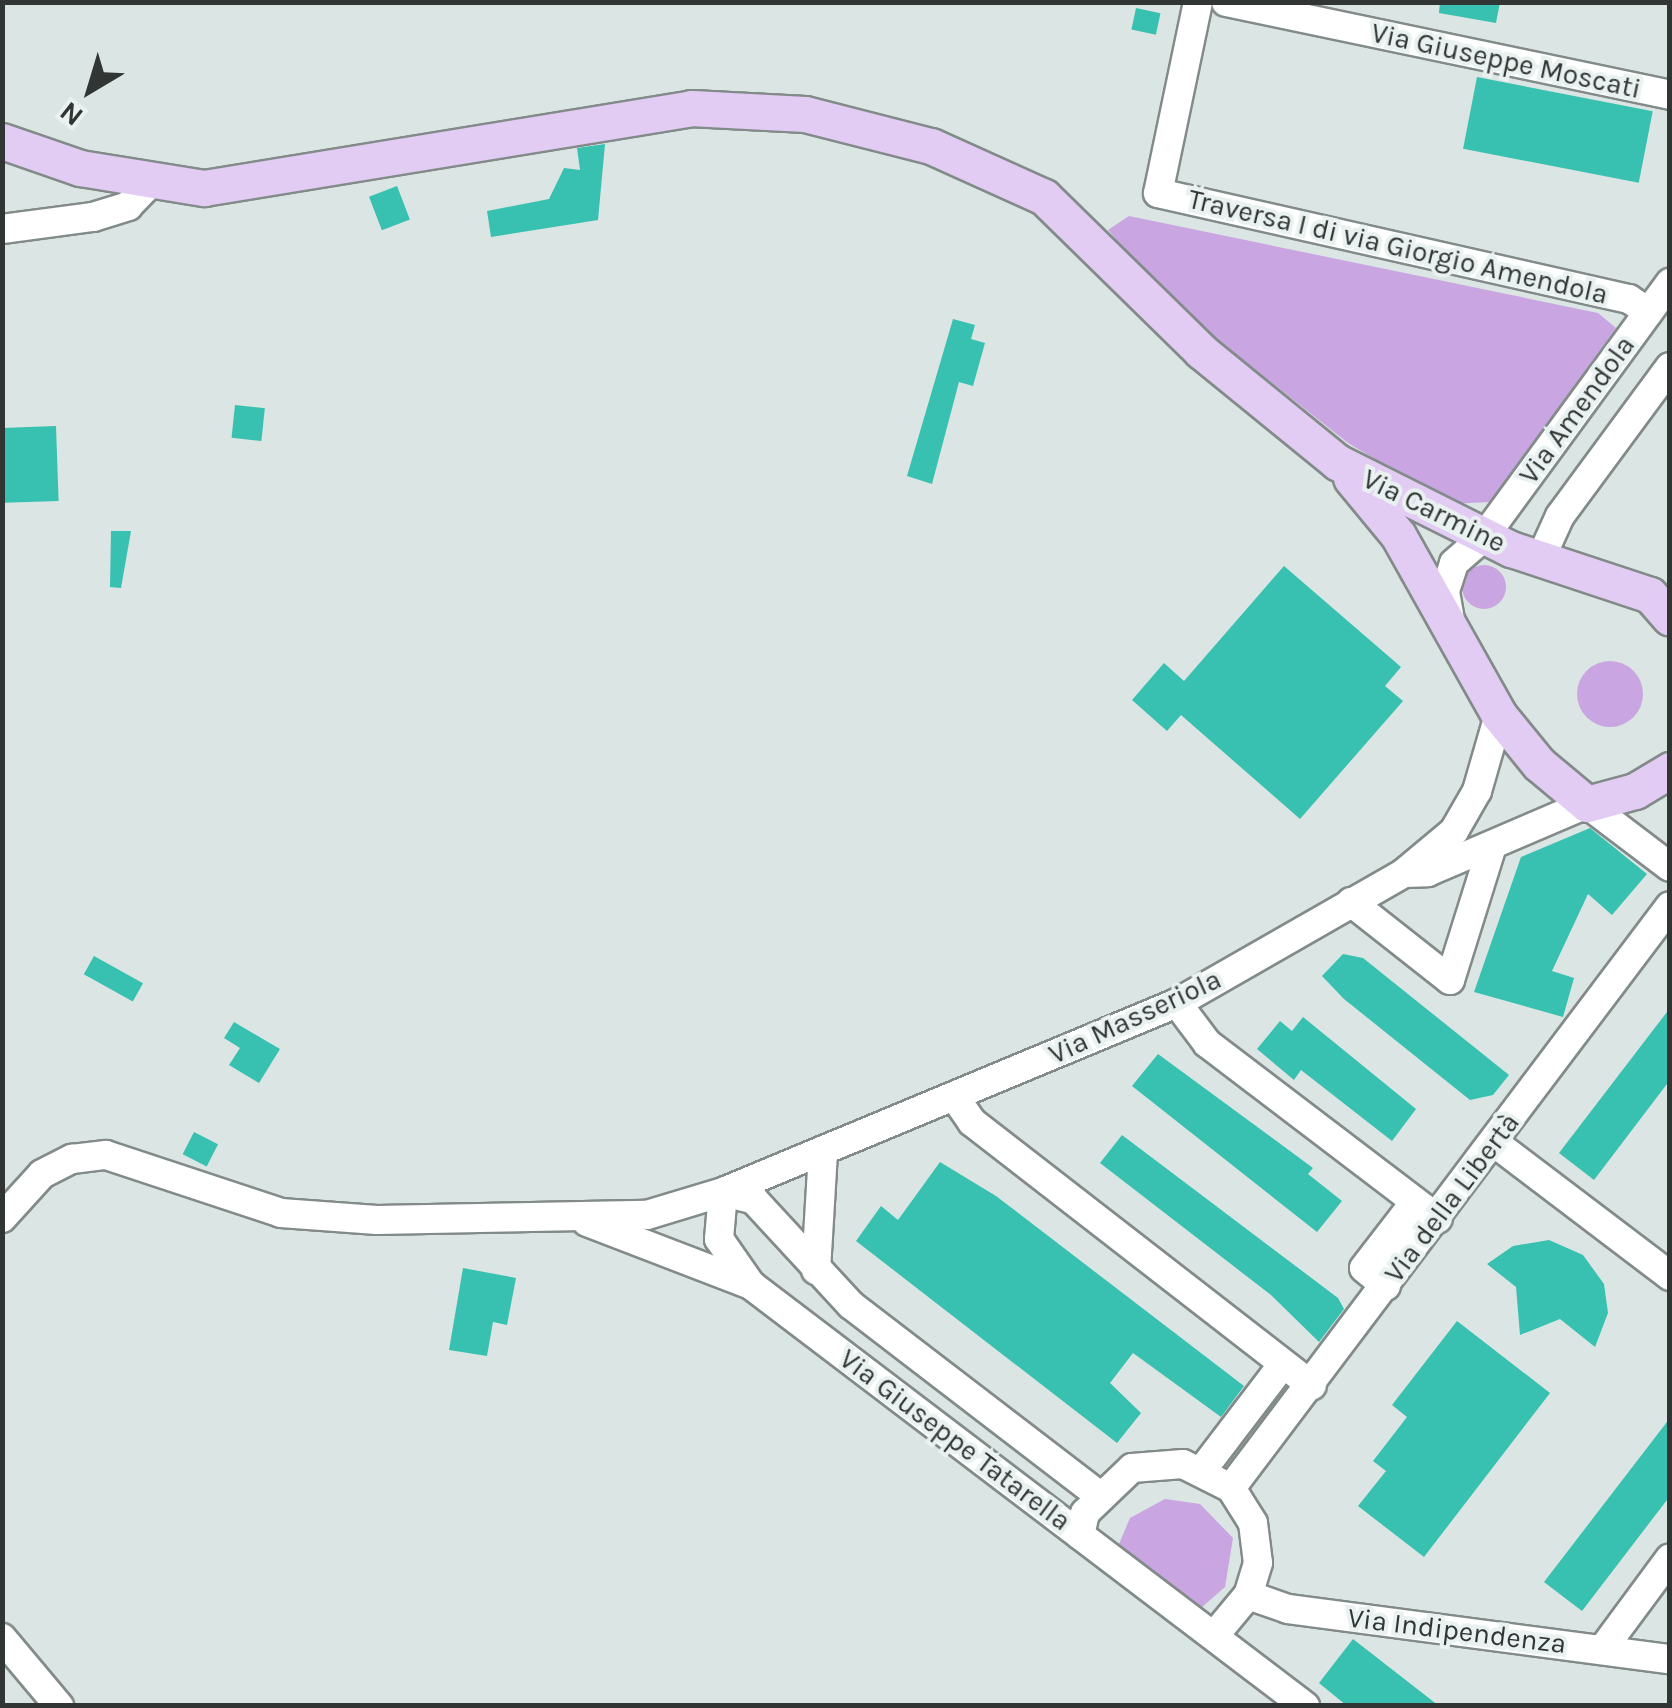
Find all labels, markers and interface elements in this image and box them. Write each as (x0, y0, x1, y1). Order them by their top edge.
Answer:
street label: Via Giuseppe Moscati (1368, 16, 1644, 106)
north arrow (40, 40, 140, 140)
text: N (53, 95, 89, 133)
street label: Traversa I di via Giorgio Amendola (1185, 182, 1611, 312)
street label: Via Amendola (1512, 329, 1642, 491)
street label: Via Carmine (1357, 462, 1511, 560)
street label: Via Masseriola (1044, 962, 1226, 1072)
street label: Via della Libertà (1377, 1107, 1527, 1289)
street label: Via Giuseppe Tatarella (833, 1342, 1077, 1538)
street label: Via Indipendenza (1346, 1601, 1568, 1661)

